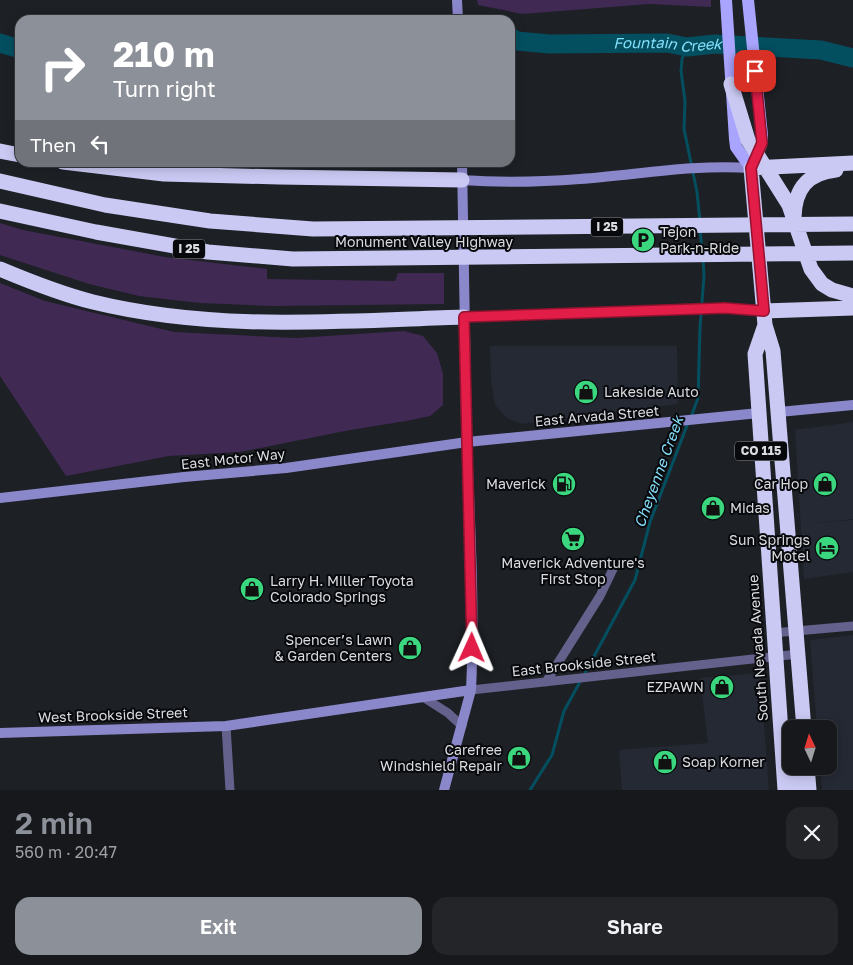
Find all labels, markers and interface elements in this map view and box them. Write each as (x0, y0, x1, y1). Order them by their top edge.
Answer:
text: 210 m (113, 33, 215, 75)
water label: Fountain Creek (613, 33, 724, 56)
icon: right (30, 35, 95, 100)
pin (734, 50, 776, 92)
icon: arrive (741, 57, 769, 85)
text: Turn right (113, 75, 216, 102)
icon: left (86, 130, 114, 158)
text: Then (30, 133, 76, 156)
road number: I 25 (591, 218, 623, 236)
place label: Tejon Park-n-Ride (660, 223, 739, 256)
parking icon: Tejon Park-n-Ride (630, 227, 656, 253)
street label: Monument Valley Highway (335, 233, 513, 250)
road number: I 25 (173, 240, 205, 258)
shop icon: Lakeside Auto (573, 379, 599, 405)
place label: Lakeside Auto (604, 383, 699, 400)
street label: East Arvada Street (534, 402, 660, 429)
water label: Cheyenne Creek (630, 412, 688, 530)
road number: CO 115 (735, 442, 787, 461)
street label: East Motor Way (180, 445, 286, 472)
fuel station icon: Maverick (551, 471, 577, 497)
shop icon: Car Hop (812, 471, 838, 497)
place label: Maverick (486, 475, 546, 492)
place label: Car Hop (754, 475, 808, 492)
shop icon: Midas (700, 495, 726, 521)
place label: Midas (730, 499, 770, 516)
supermarket icon: Maverick Adventure's First Stop (560, 526, 586, 552)
place label: Sun Springs Motel (729, 531, 810, 564)
hotel icon: Sun Springs Motel (814, 535, 840, 561)
place label: Maverick Adventure's First Stop (501, 554, 645, 587)
place label: Larry H. Miller Toyota Colorado Springs (270, 572, 414, 605)
street label: South Nevada Avenue (744, 574, 771, 722)
shop icon: Larry H. Miller Toyota Colorado Springs (239, 576, 265, 602)
position arrow (445, 621, 497, 673)
place label: Spencer’s Lawn & Garden Centers (274, 631, 392, 664)
shop icon: Spencer’s Lawn & Garden Centers (397, 635, 423, 661)
street label: East Brookside Street (511, 647, 657, 680)
shop icon: EZPAWN (709, 674, 735, 700)
place label: EZPAWN (646, 678, 704, 695)
street label: West Brookside Street (38, 703, 188, 726)
north arrow (782, 720, 838, 775)
map controls (782, 720, 837, 775)
place label: Carefree Windshield Repair (380, 741, 503, 774)
shop icon: Carefree Windshield Repair (506, 745, 532, 771)
shop icon: Soap Korner (652, 749, 678, 775)
place label: Soap Korner (682, 753, 765, 770)
text: 2 min (15, 805, 93, 841)
button: close (786, 807, 838, 859)
text: 560 m · 20:47 (15, 842, 117, 862)
button: Exit (15, 897, 422, 955)
button: Share (432, 897, 838, 955)

